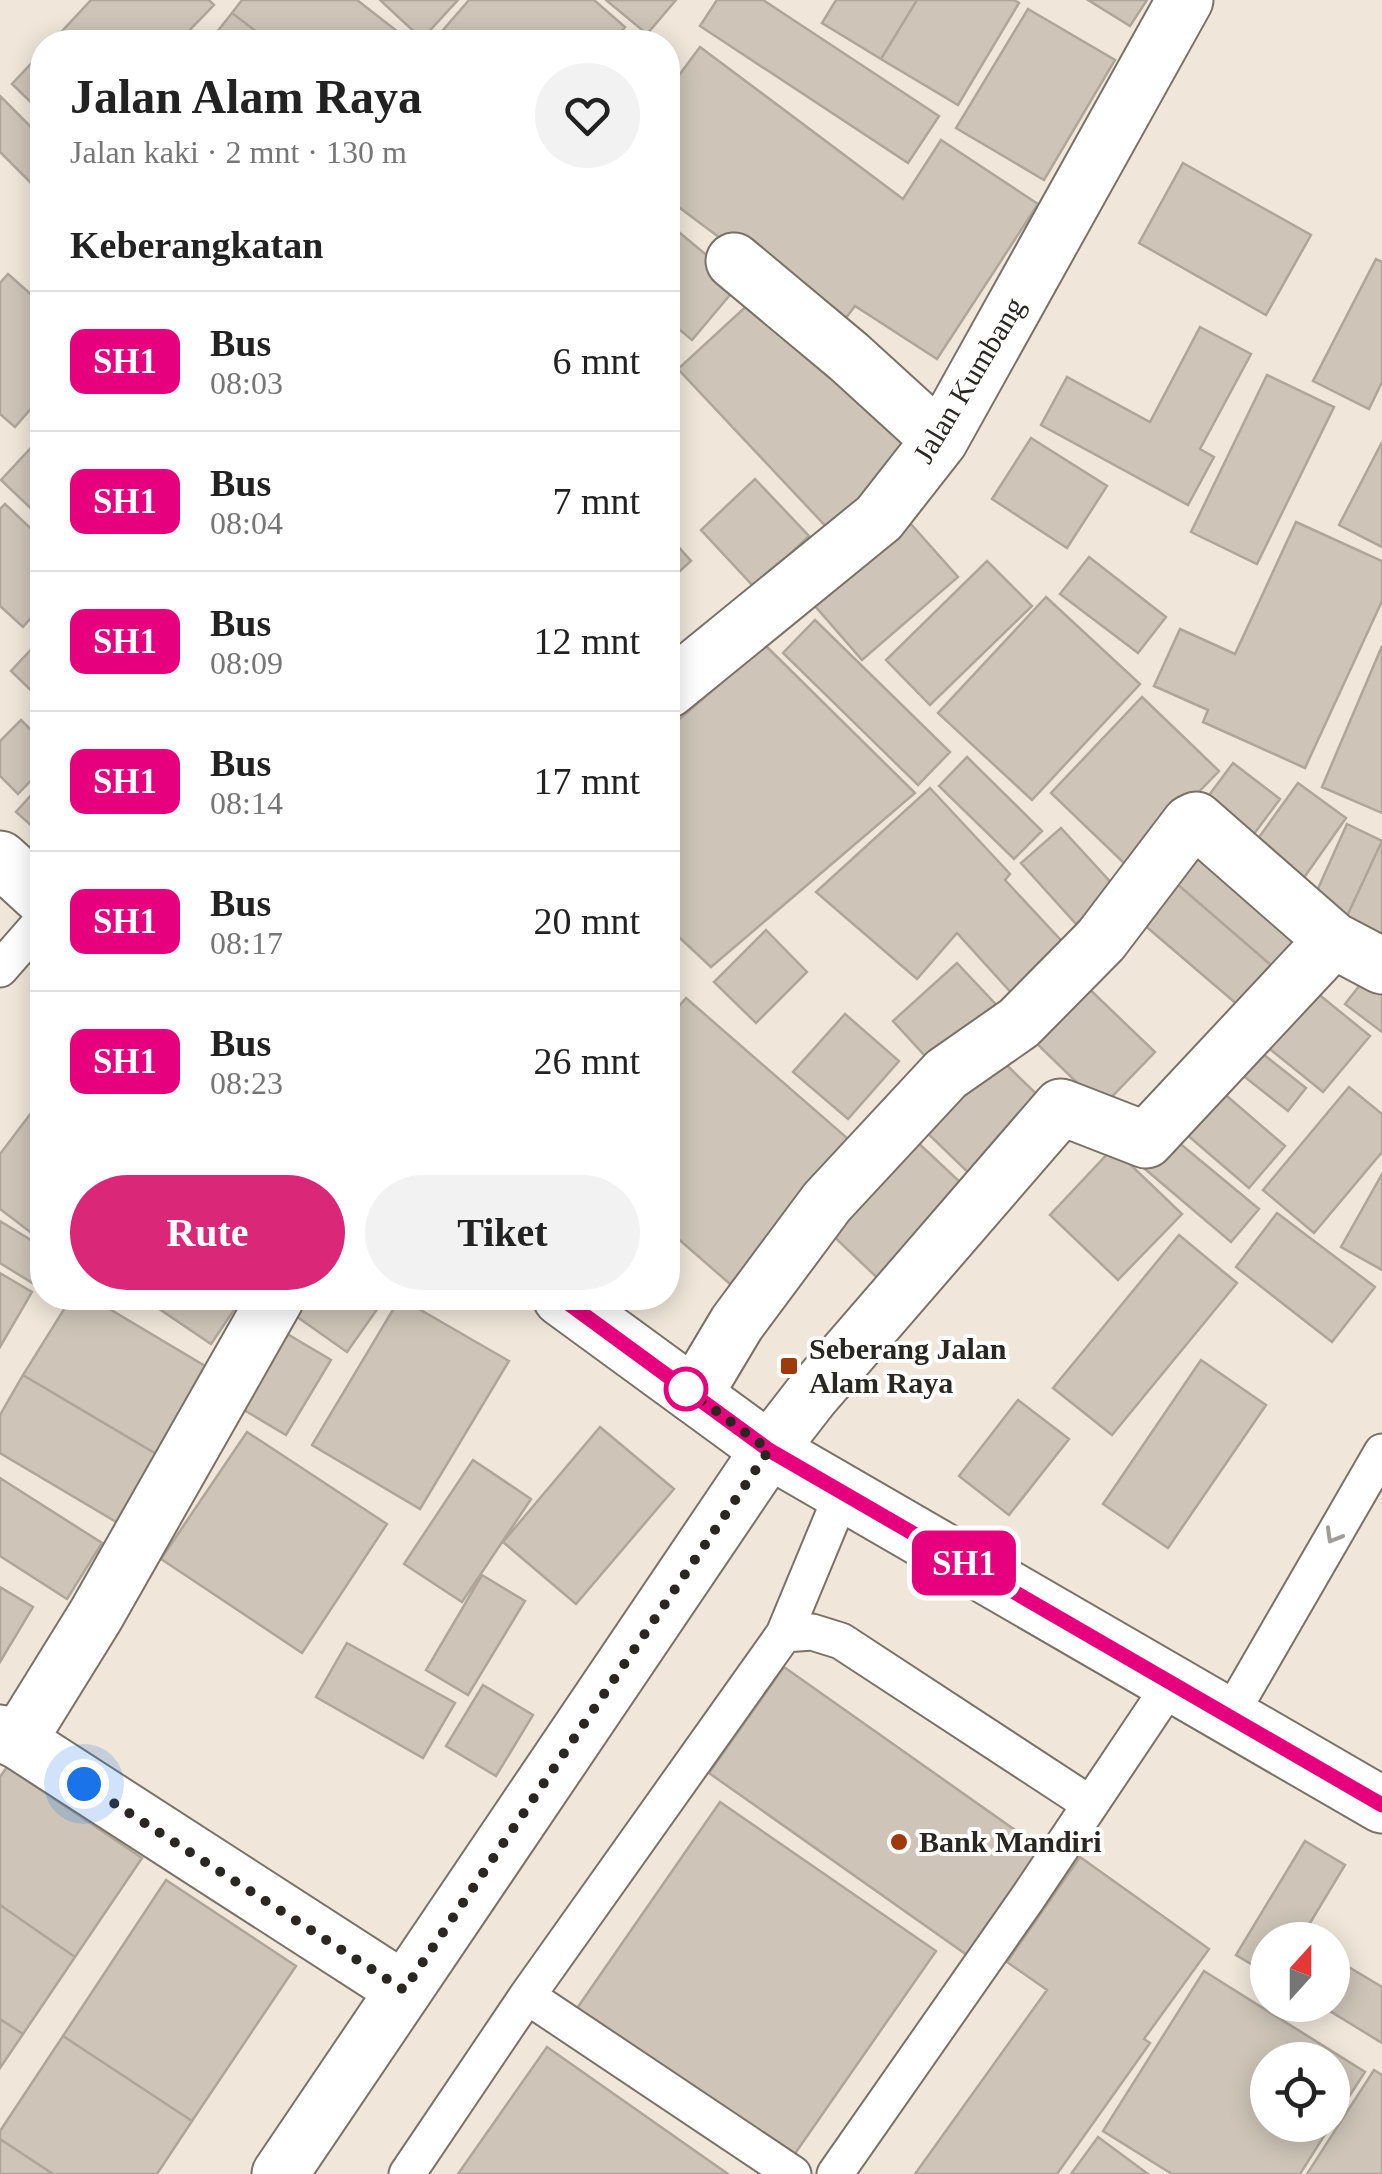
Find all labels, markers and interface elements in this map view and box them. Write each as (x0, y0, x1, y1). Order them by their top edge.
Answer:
button: heart (535, 63, 640, 168)
text: Jalan Alam Raya (70, 70, 422, 123)
text: Jalan kaki · 2 mnt · 130 m (70, 134, 407, 170)
text: Keberangkatan (70, 224, 323, 266)
street label: Jalan Kumbang (906, 291, 1031, 469)
text: Bus (210, 322, 271, 364)
text: 6 mnt (552, 340, 640, 382)
text: SH1 (93, 342, 157, 381)
text: 08:03 (210, 365, 283, 401)
text: Bus (210, 462, 271, 504)
text: 7 mnt (552, 480, 640, 522)
text: SH1 (93, 482, 157, 521)
text: 08:04 (210, 505, 283, 541)
text: Bus (210, 602, 271, 644)
text: 12 mnt (533, 620, 640, 662)
text: SH1 (93, 622, 157, 661)
text: 08:09 (210, 645, 283, 681)
text: Bus (210, 742, 271, 784)
text: 17 mnt (533, 760, 640, 802)
text: SH1 (93, 762, 157, 801)
text: 08:14 (210, 785, 283, 821)
text: Bus (210, 882, 271, 924)
text: 20 mnt (533, 900, 640, 942)
text: SH1 (93, 902, 157, 941)
text: 08:17 (210, 925, 283, 961)
text: Bus (210, 1022, 271, 1064)
text: 26 mnt (533, 1040, 640, 1082)
text: SH1 (93, 1042, 157, 1081)
text: 08:23 (210, 1065, 283, 1101)
button: Rute (70, 1175, 345, 1290)
button: Tiket (365, 1175, 640, 1290)
place label: Seberang Jalan Alam Raya (809, 1332, 1007, 1399)
marker: Seberang Jalan Alam Raya (778, 1355, 800, 1377)
unlabelled marker (665, 1368, 707, 1410)
one-way arrow (1326, 1526, 1345, 1544)
line badge: SH1 (906, 1530, 1022, 1596)
text: SH1 (932, 1544, 996, 1583)
your location (59, 1759, 109, 1809)
place label: Bank Mandiri (919, 1825, 1102, 1858)
marker: Bank Mandiri (888, 1831, 910, 1853)
north arrow (1250, 1922, 1350, 2022)
map controls (1250, 1922, 1350, 2142)
button: locate (1250, 2042, 1350, 2142)

